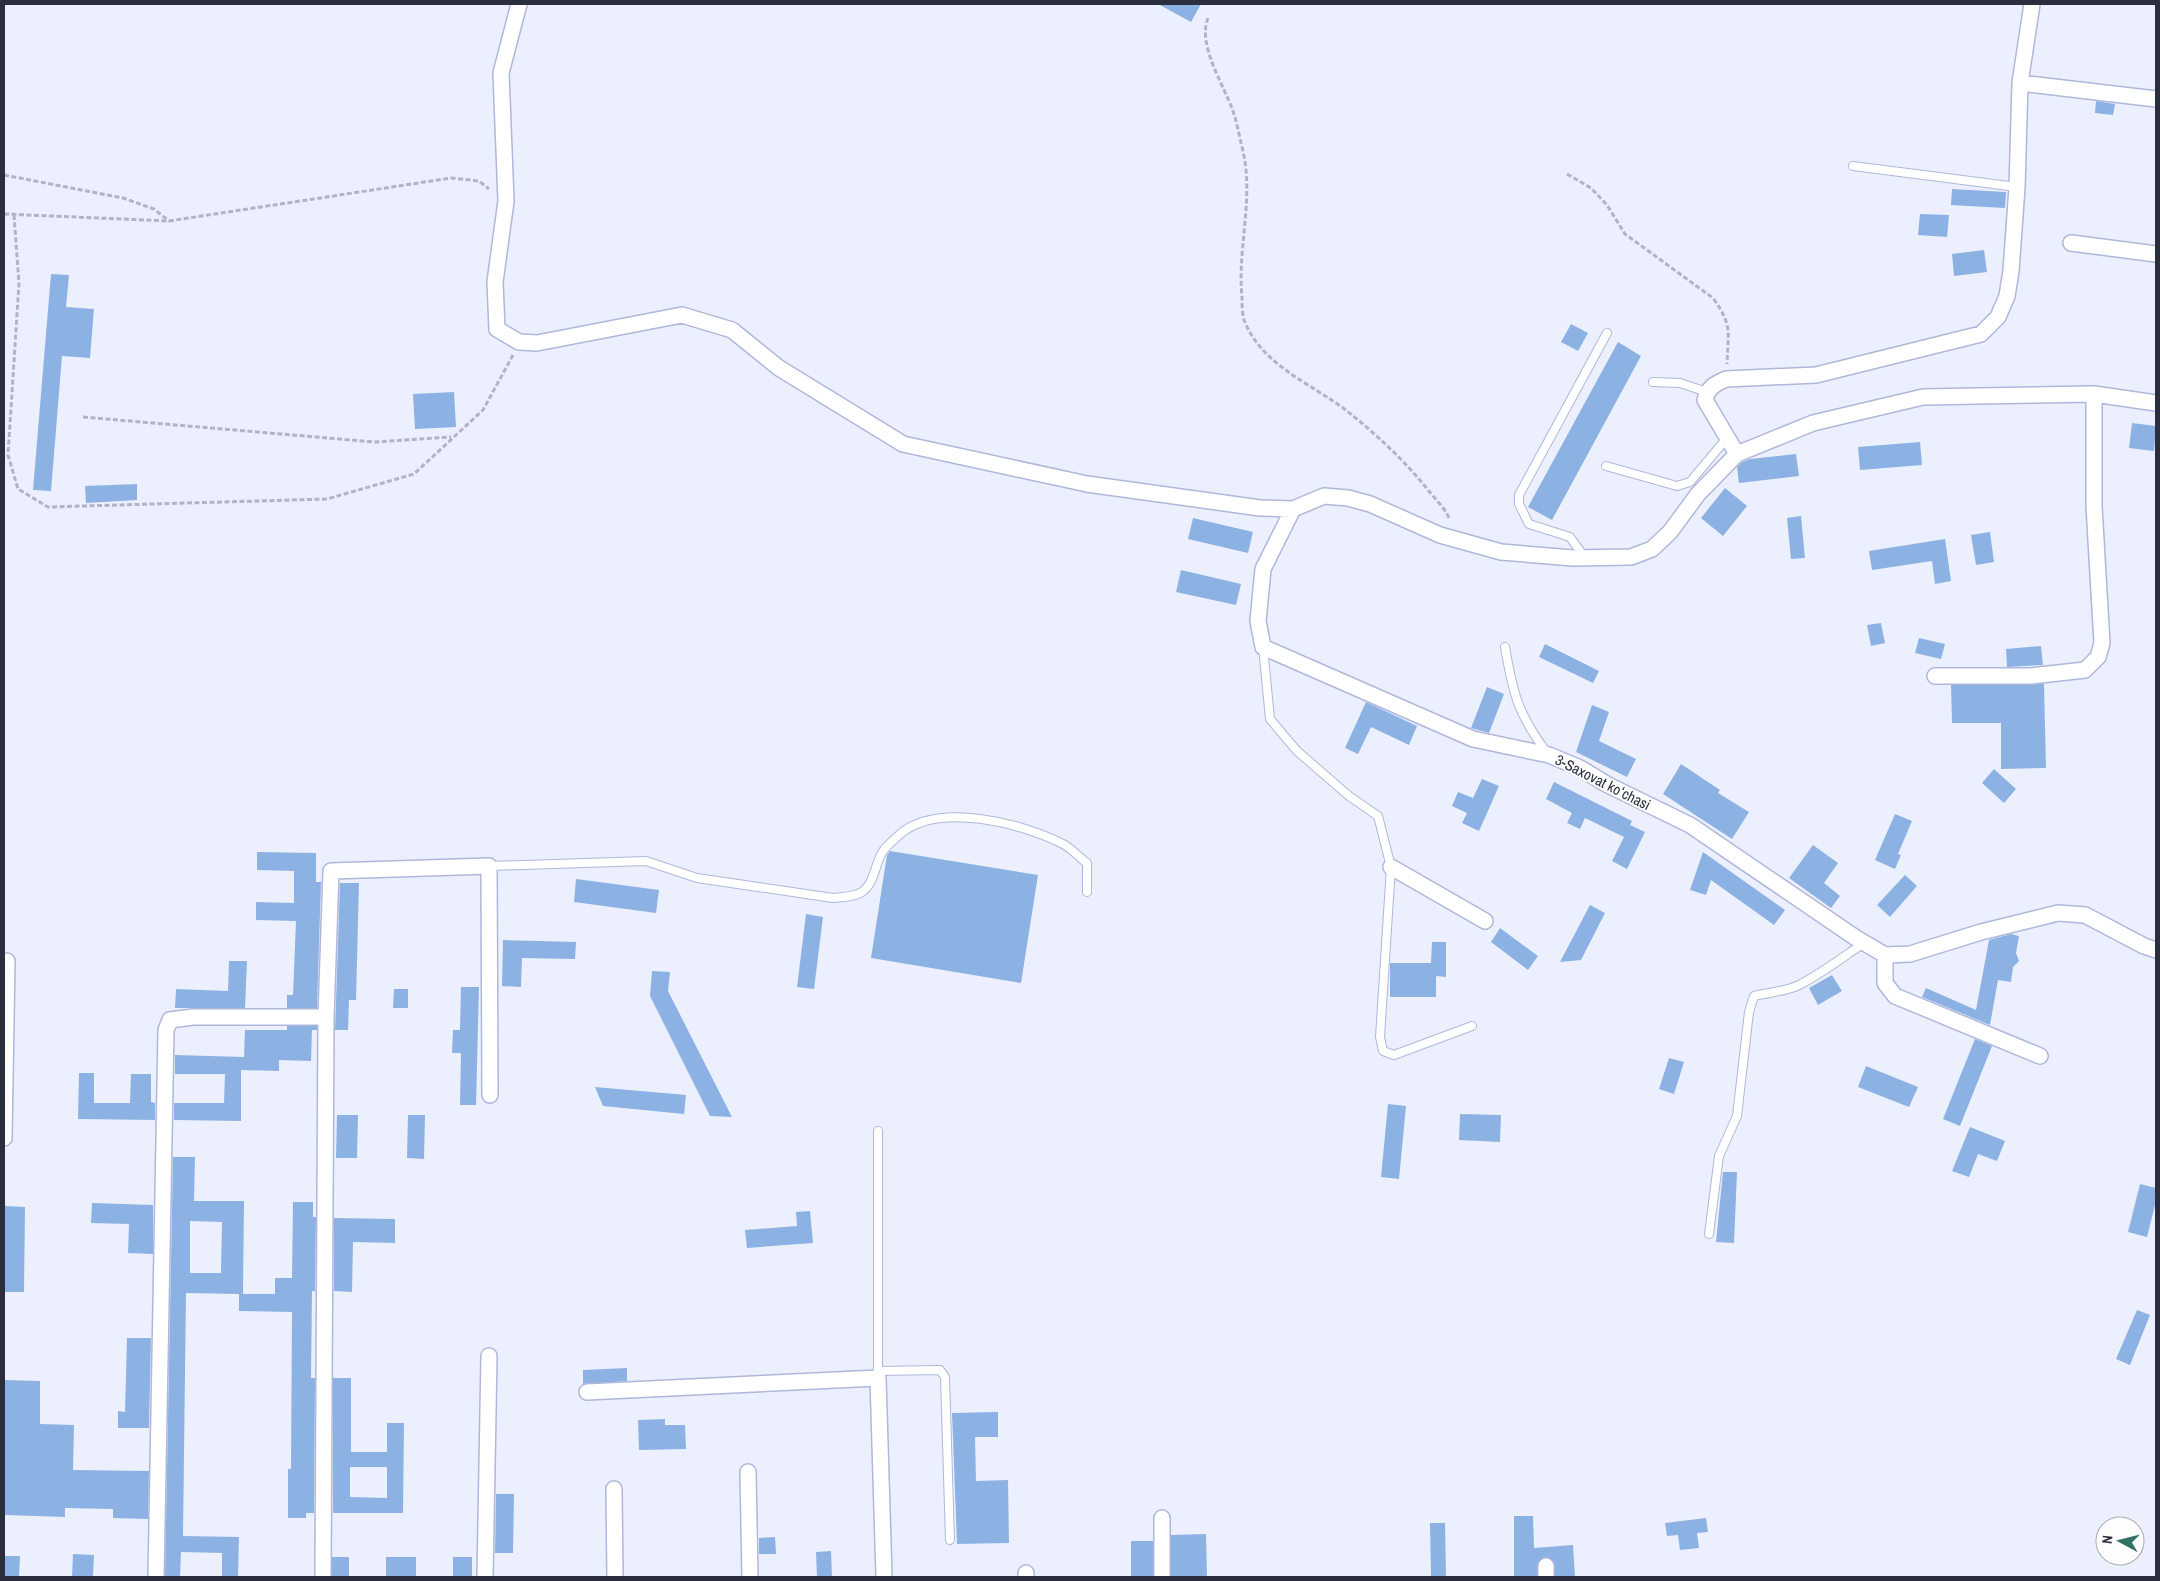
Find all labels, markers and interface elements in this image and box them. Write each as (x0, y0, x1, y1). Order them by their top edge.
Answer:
street label: 3-Saxovat koʻchasi (1552, 749, 1654, 815)
north arrow (2095, 1516, 2145, 1566)
text: N (2098, 1534, 2117, 1545)

